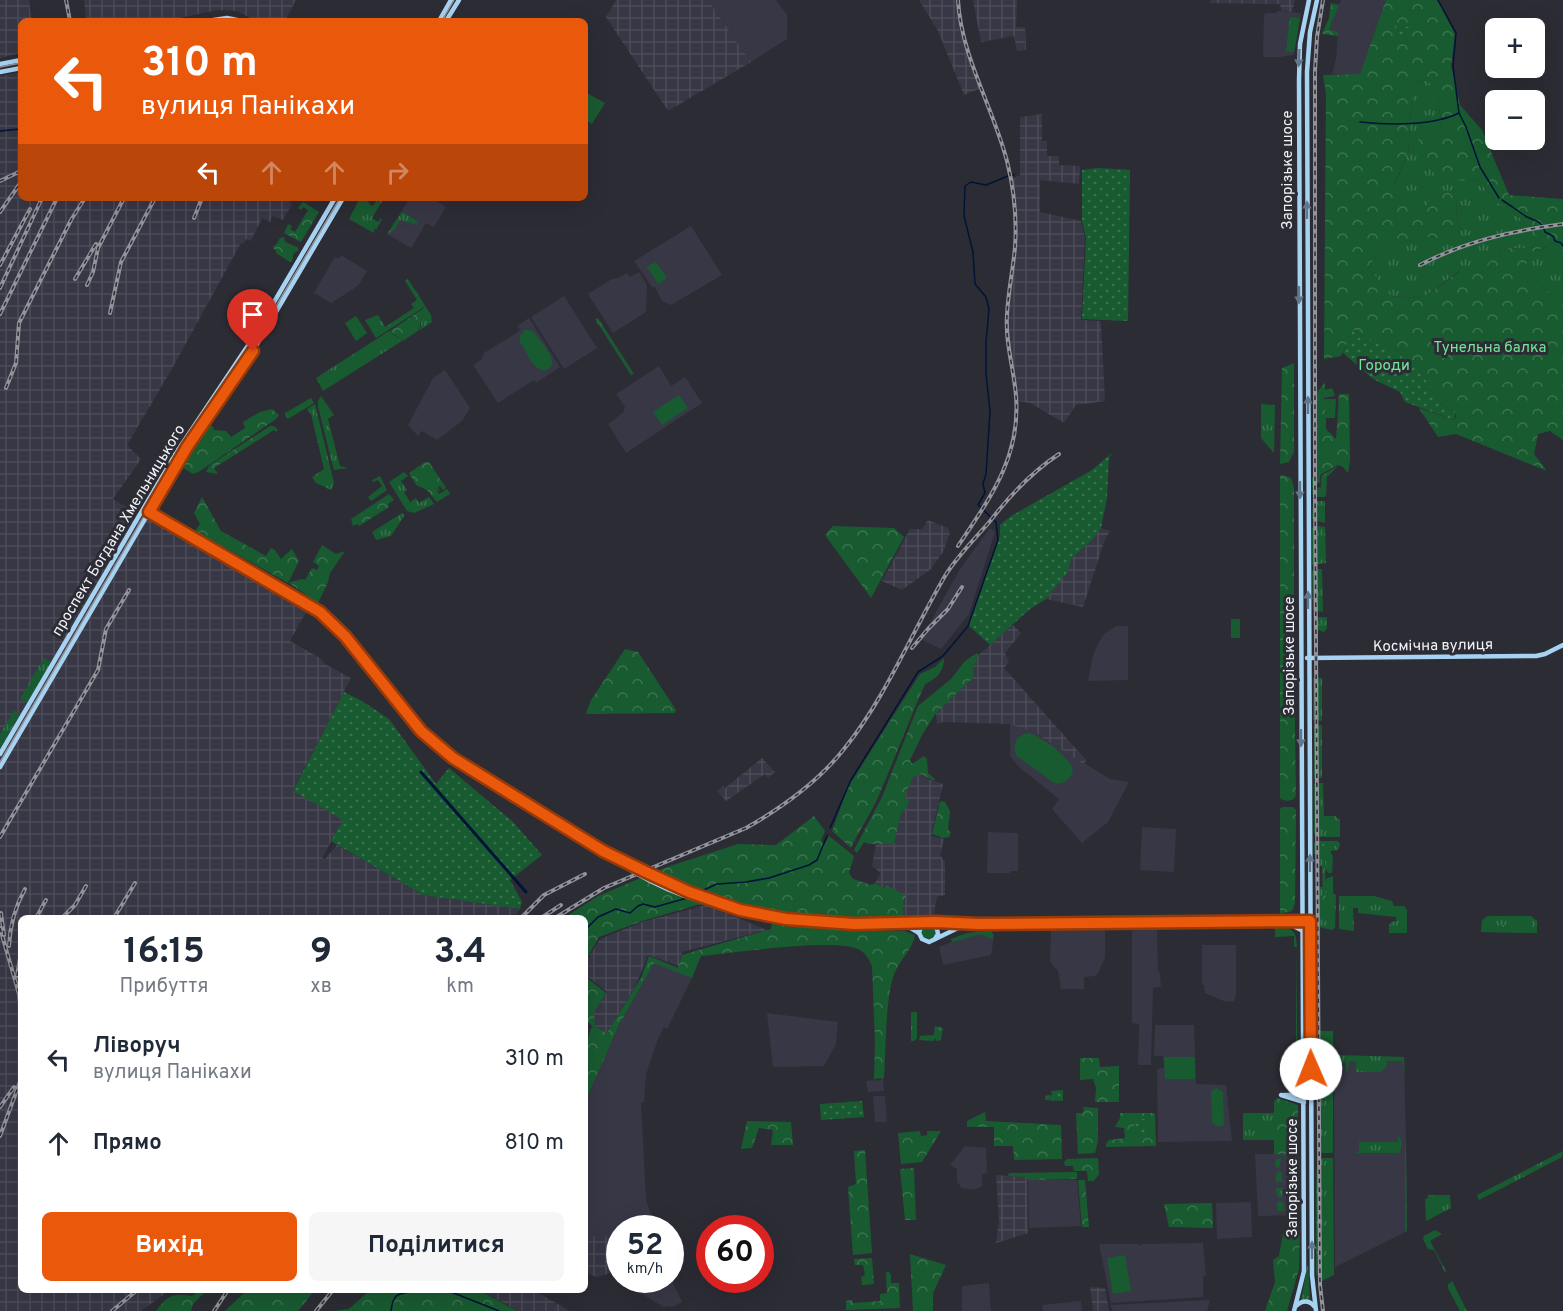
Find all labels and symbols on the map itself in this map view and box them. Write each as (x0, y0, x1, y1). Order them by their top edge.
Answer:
one-way arrow (1295, 48, 1304, 67)
street label: Запорізьке шосе (1279, 110, 1298, 230)
one-way arrow (1302, 200, 1312, 219)
one-way arrow (1294, 285, 1304, 304)
pin (227, 289, 278, 351)
park label: Тунельна балка (1434, 339, 1546, 358)
park label: Городи (1358, 357, 1410, 376)
one-way arrow (1303, 395, 1313, 414)
street label: проспект Богдана Хмельницького (48, 422, 190, 640)
one-way arrow (1295, 480, 1305, 499)
one-way arrow (1303, 590, 1313, 609)
street label: Запорізьке шосе (1281, 596, 1300, 716)
street label: Космічна вулиця (1373, 636, 1493, 657)
one-way arrow (1296, 728, 1306, 747)
one-way arrow (1305, 854, 1315, 873)
position arrow (1279, 1037, 1343, 1101)
street label: Запорізьке шосе (1284, 1118, 1303, 1238)
speed limit sign: 60 (696, 1215, 774, 1293)
one-way arrow (1307, 1241, 1317, 1260)

